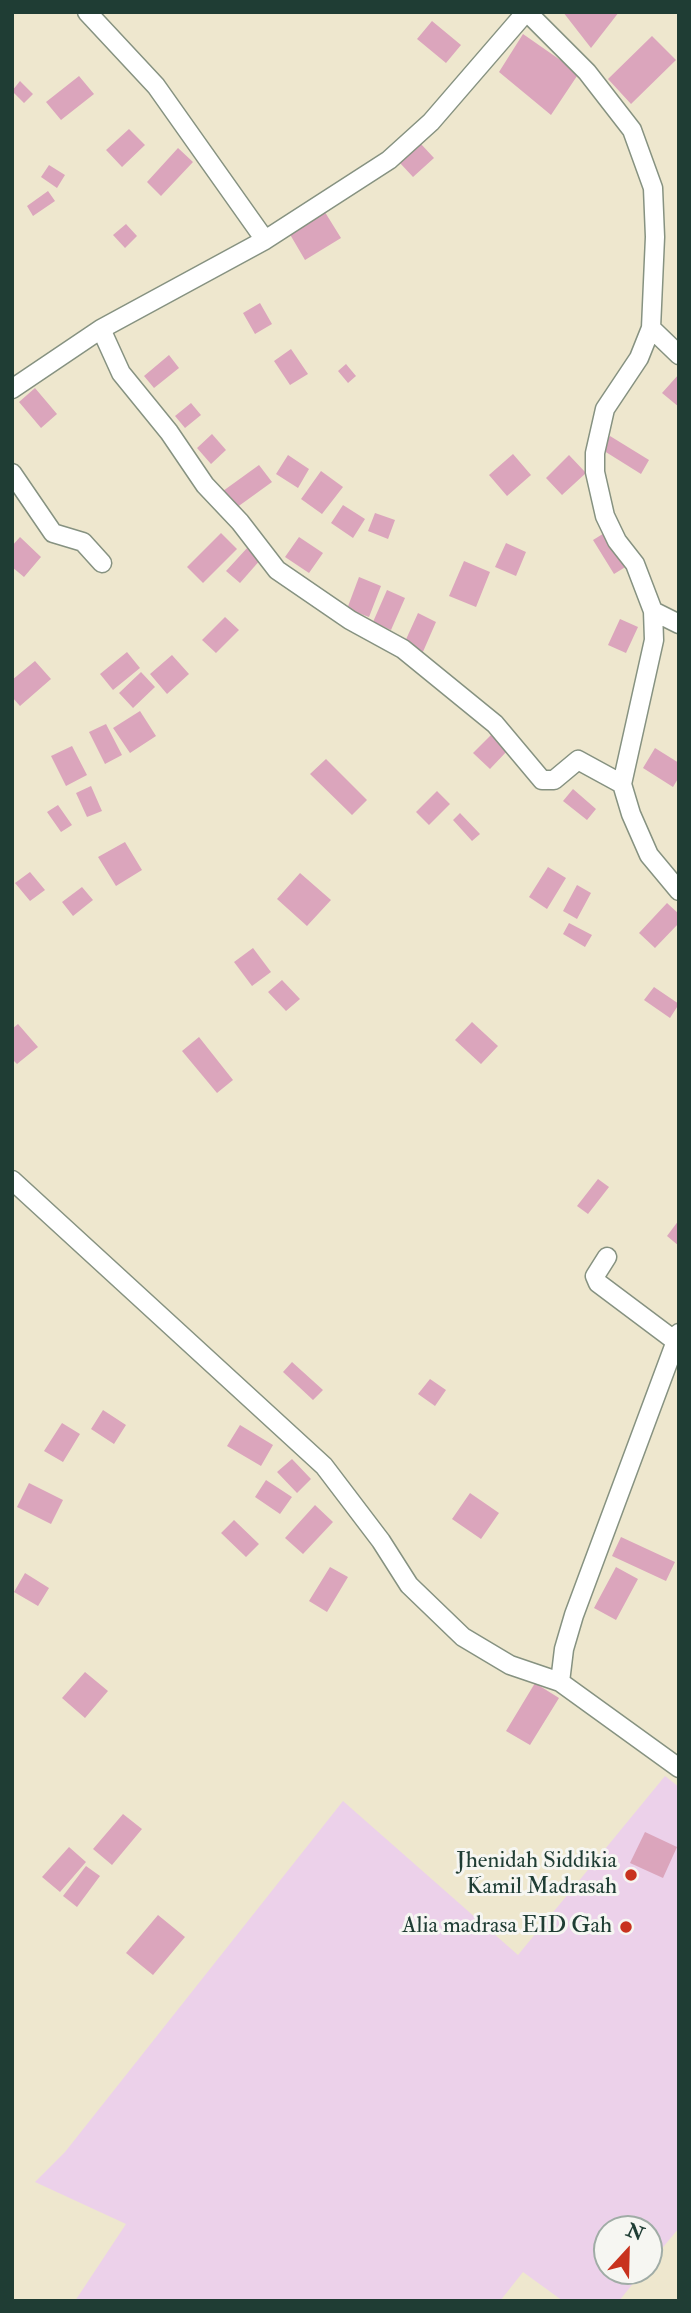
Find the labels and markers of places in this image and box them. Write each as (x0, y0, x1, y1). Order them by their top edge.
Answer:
place label: Jhenidah Siddikia Kamil Madrasah (456, 1848, 617, 1902)
marker: Jhenidah Siddikia Kamil Madrasah (623, 1867, 639, 1883)
place label: Alia madrasa EID Gah (402, 1913, 612, 1941)
marker: Alia madrasa EID Gah (618, 1919, 634, 1935)

